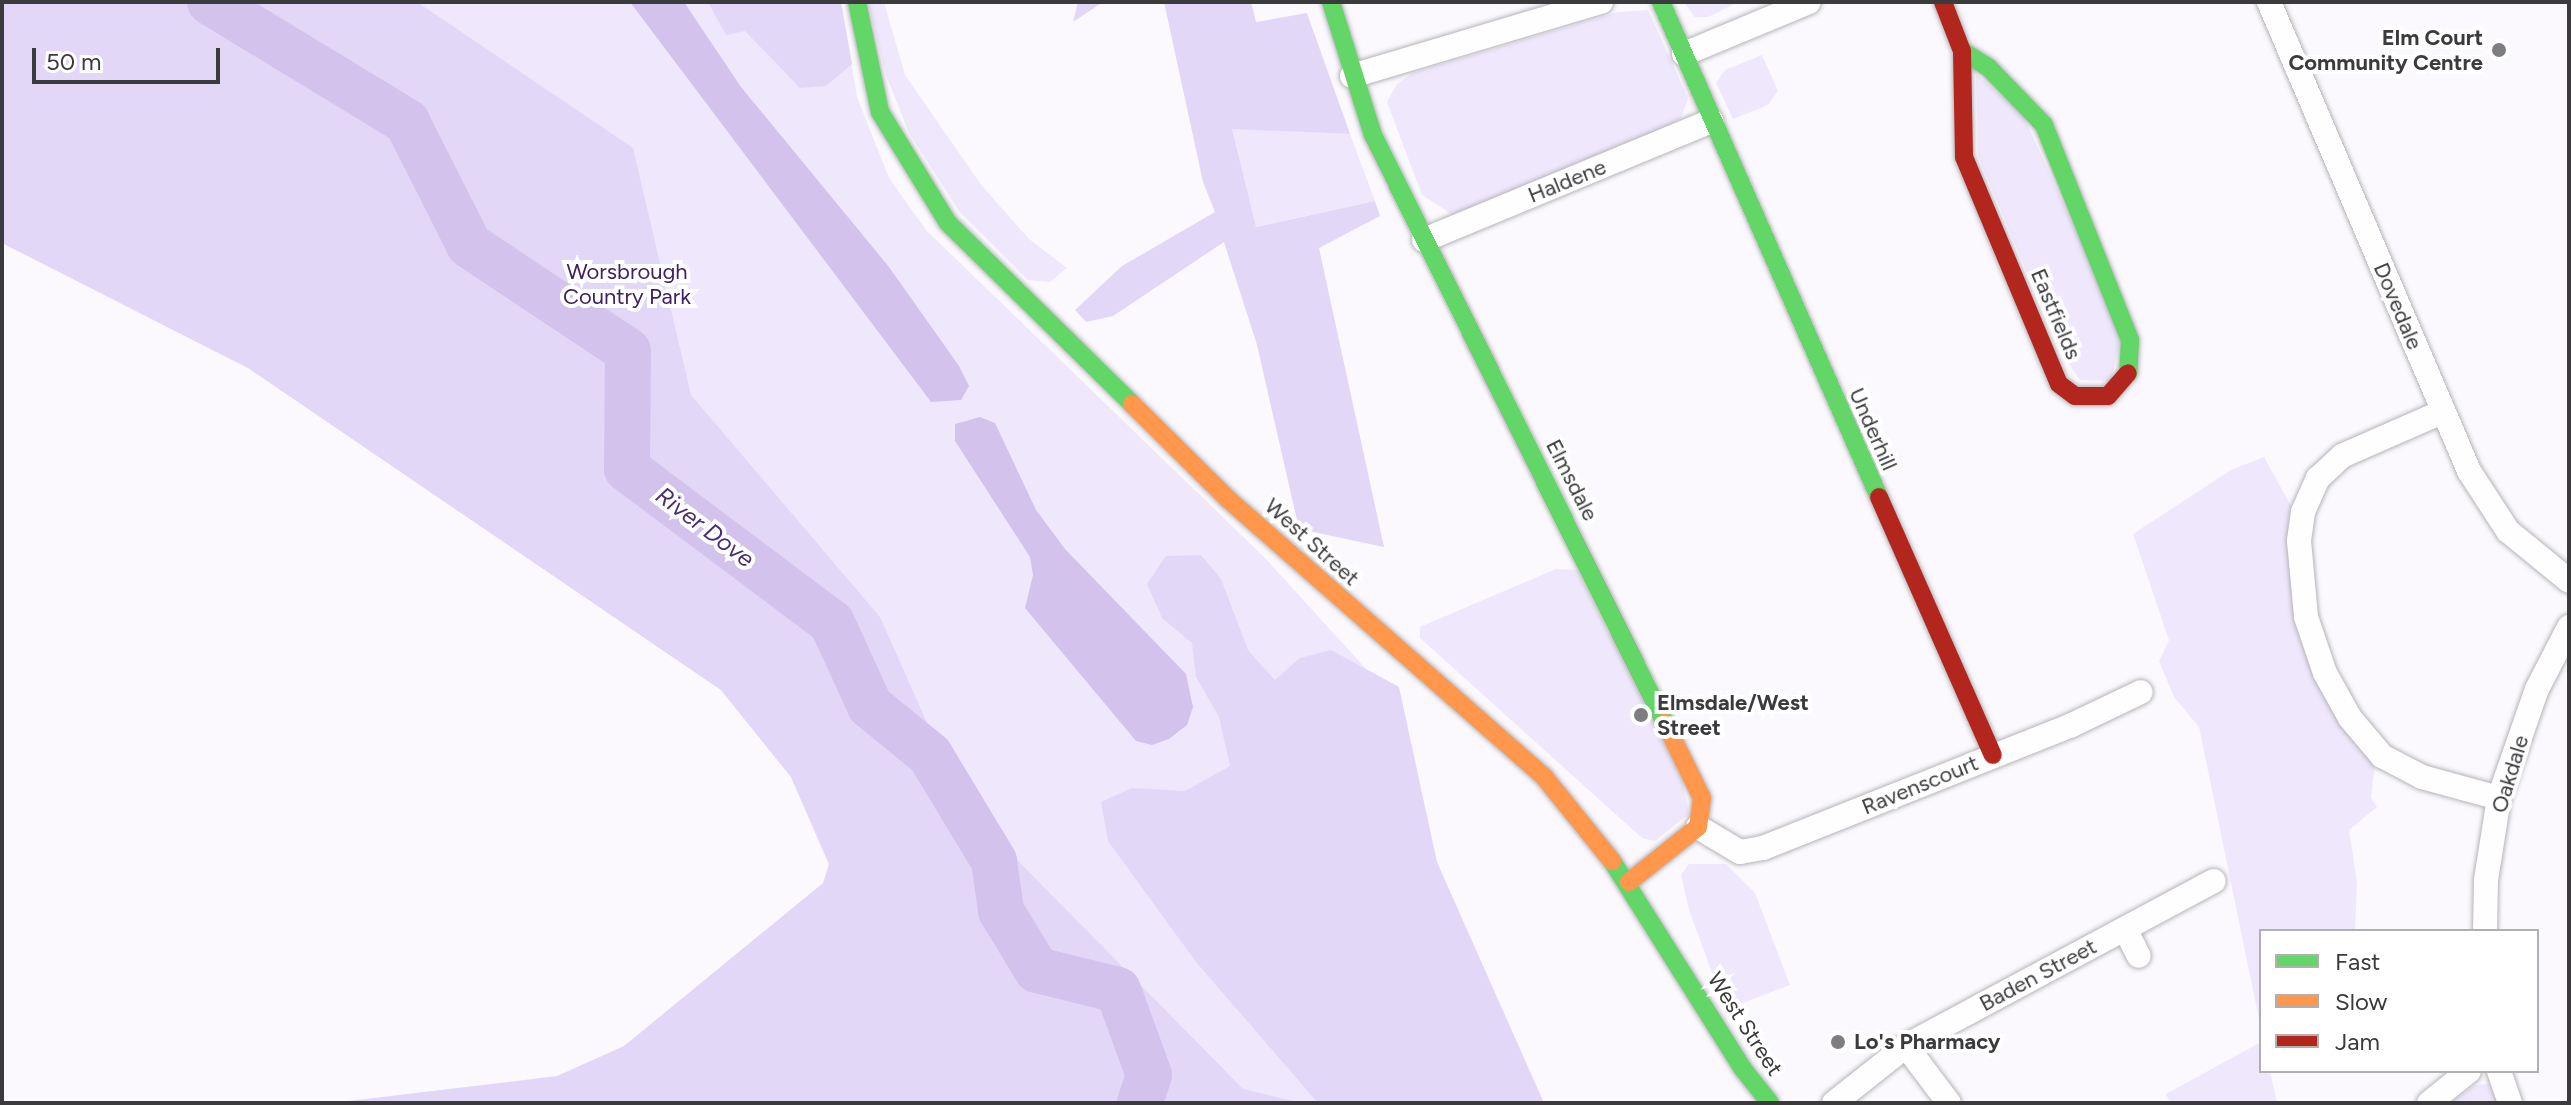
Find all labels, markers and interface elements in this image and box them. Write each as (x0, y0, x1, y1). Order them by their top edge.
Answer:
place label: Elm Court Community Centre (2288, 24, 2483, 76)
scale bar (36, 32, 224, 82)
marker: Elm Court Community Centre (2490, 41, 2508, 59)
text: 50 m (46, 47, 102, 76)
street label: Haldene (1524, 153, 1610, 209)
park label: Worsbrough Country Park (563, 258, 691, 310)
street label: Dovedale (2368, 259, 2428, 353)
street label: Eastfields (2025, 265, 2087, 363)
street label: Underhill (1843, 384, 1903, 474)
street label: Elmsdale (1540, 435, 1604, 525)
water label: River Dove (650, 481, 760, 573)
street label: West Street (1259, 493, 1365, 591)
place label: Elmsdale/West Street (1657, 689, 1809, 740)
marker: Elmsdale/West Street (1632, 706, 1650, 724)
street label: Oakdale (2486, 732, 2534, 816)
street label: Ravenscourt (1858, 750, 1982, 820)
legend (2259, 929, 2539, 1073)
street label: Baden Street (1975, 933, 2101, 1017)
text: Fast (2335, 947, 2380, 976)
street label: West Street (1702, 967, 1788, 1081)
text: Slow (2335, 987, 2387, 1016)
text: Jam (2335, 1027, 2380, 1056)
place label: Lo's Pharmacy (1854, 1029, 2000, 1055)
marker: Lo's Pharmacy (1829, 1033, 1847, 1051)

